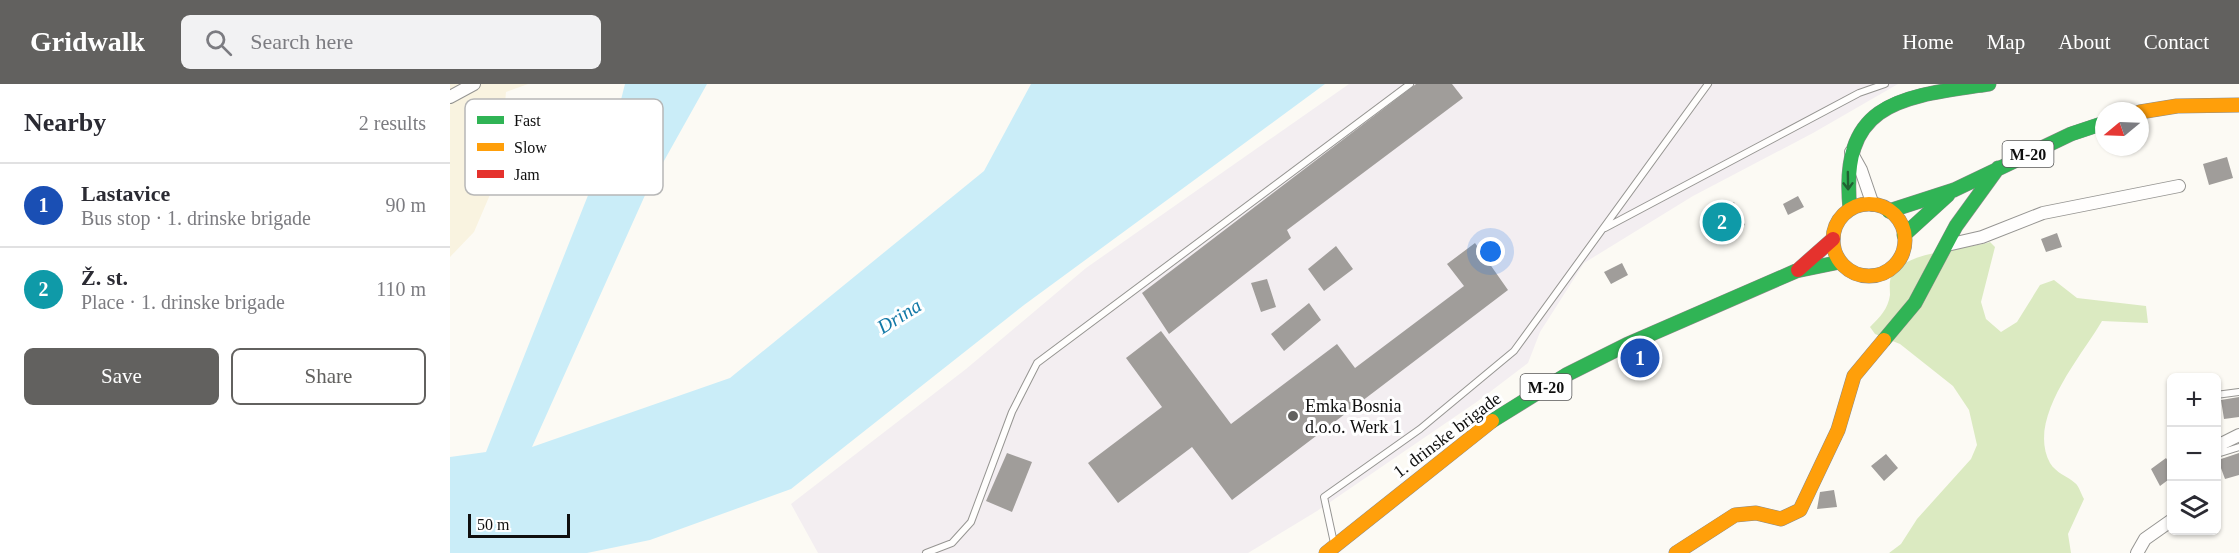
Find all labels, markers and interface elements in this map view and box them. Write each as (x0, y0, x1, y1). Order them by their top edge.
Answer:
search box (181, 15, 601, 69)
text: Gridwalk (30, 26, 145, 57)
icon: search (202, 26, 235, 59)
text: Search here (250, 29, 353, 54)
text: Home (1902, 30, 1954, 54)
text: Map (1987, 30, 2025, 54)
text: About (2058, 30, 2111, 54)
text: Contact (2144, 30, 2209, 54)
legend (465, 99, 663, 195)
north arrow (2095, 102, 2149, 156)
text: Nearby (24, 108, 106, 137)
text: 2 results (359, 112, 426, 134)
text: Fast (514, 112, 541, 129)
text: Slow (514, 139, 547, 156)
road number: M-20 (2002, 141, 2054, 167)
text: Jam (514, 166, 540, 183)
one-way arrow (1842, 170, 1854, 190)
text: Lastavice (81, 181, 170, 206)
text: 1 (39, 194, 49, 216)
text: 90 m (385, 194, 426, 216)
pin: 2 (1702, 200, 1742, 244)
text: Bus stop · 1. drinske brigade (81, 207, 311, 229)
your location (1476, 237, 1505, 266)
text: Ž. st. (81, 265, 128, 290)
text: 2 (39, 278, 49, 300)
text: 110 m (376, 278, 426, 300)
text: Place · 1. drinske brigade (81, 291, 285, 313)
water label: Drina (872, 294, 925, 339)
pin: 1 (1620, 336, 1660, 380)
button: Save (24, 348, 219, 405)
button: Share (231, 348, 426, 405)
map controls (2167, 373, 2221, 535)
button: + (2167, 373, 2221, 427)
road number: M-20 (1520, 374, 1572, 400)
street label: 1. drinske brigade (1389, 388, 1505, 482)
place label: Emka Bosnia d.o.o. Werk 1 (1305, 396, 1402, 437)
marker: Emka Bosnia d.o.o. Werk 1 (1286, 409, 1300, 423)
button: − (2167, 427, 2221, 481)
button: layers (2167, 481, 2221, 535)
scale bar (468, 511, 570, 538)
text: 50 m (477, 516, 509, 533)

